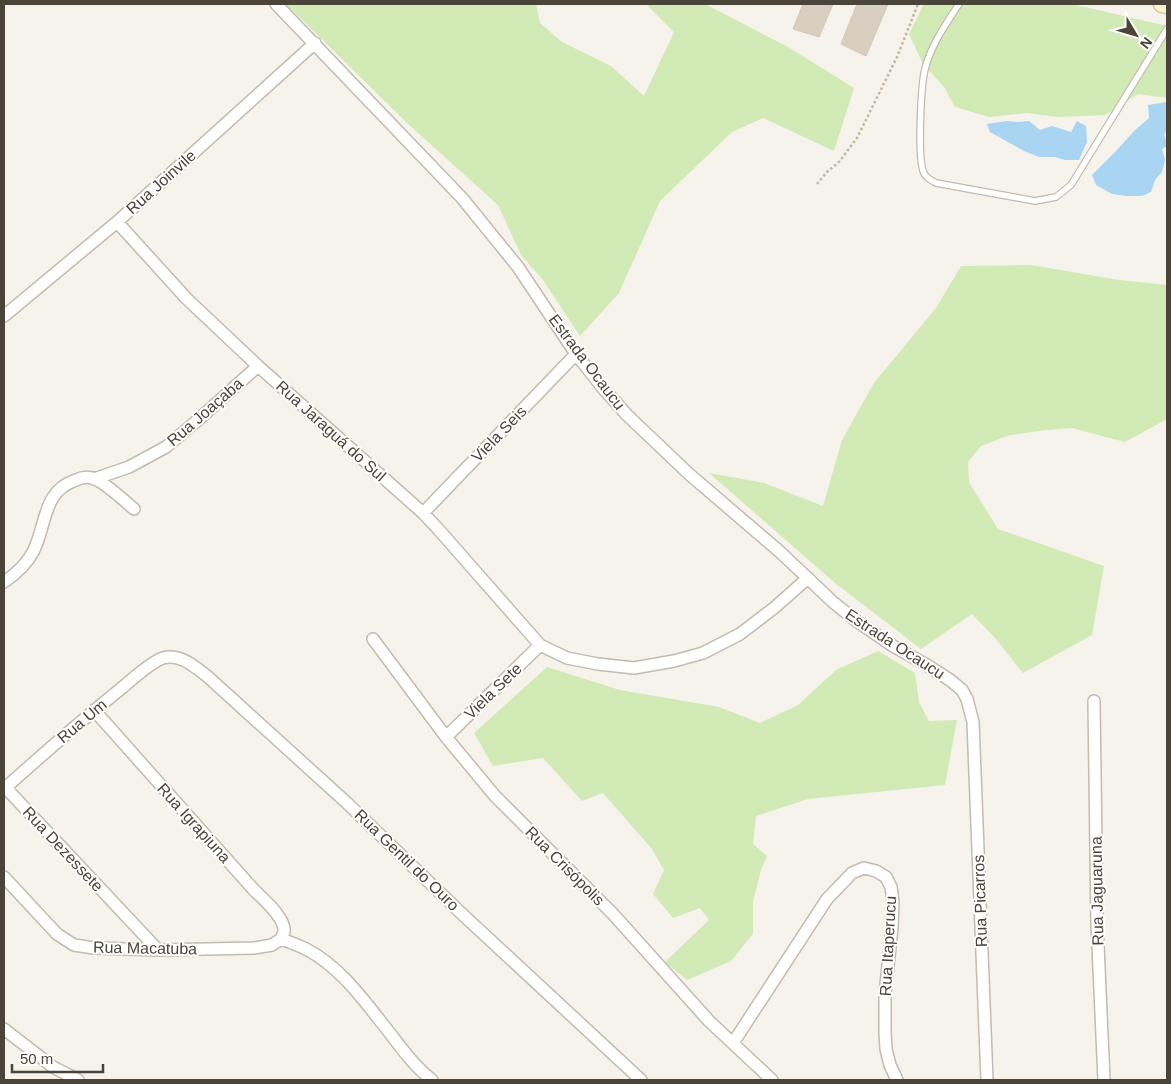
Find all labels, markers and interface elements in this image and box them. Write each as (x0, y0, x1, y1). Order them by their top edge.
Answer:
north arrow (1111, 10, 1161, 60)
text: N (1137, 34, 1156, 52)
street label: Rua Joinvile (123, 146, 199, 217)
street label: Estrada Ocaucu (546, 311, 628, 413)
street label: Rua Joaçaba (164, 375, 246, 449)
street label: Rua Jaraguá do Sul (273, 377, 389, 485)
street label: Viela Seis (468, 403, 530, 465)
street label: Estrada Ocaucu (842, 606, 948, 682)
street label: Viela Sete (461, 660, 525, 722)
street label: Rua Um (54, 696, 110, 746)
street label: Rua Igrapiuna (154, 780, 234, 866)
street label: Rua Dezessete (19, 803, 107, 895)
street label: Rua Gentil do Ouro (352, 806, 463, 914)
street label: Rua Crisópolis (522, 823, 608, 909)
street label: Rua Jaguaruna (1088, 836, 1106, 946)
street label: Rua Picarros (970, 854, 990, 948)
street label: Rua Itaperucu (877, 895, 899, 997)
street label: Rua Macatuba (93, 939, 197, 957)
scale bar (12, 1042, 104, 1074)
text: 50 m (20, 1050, 53, 1067)

